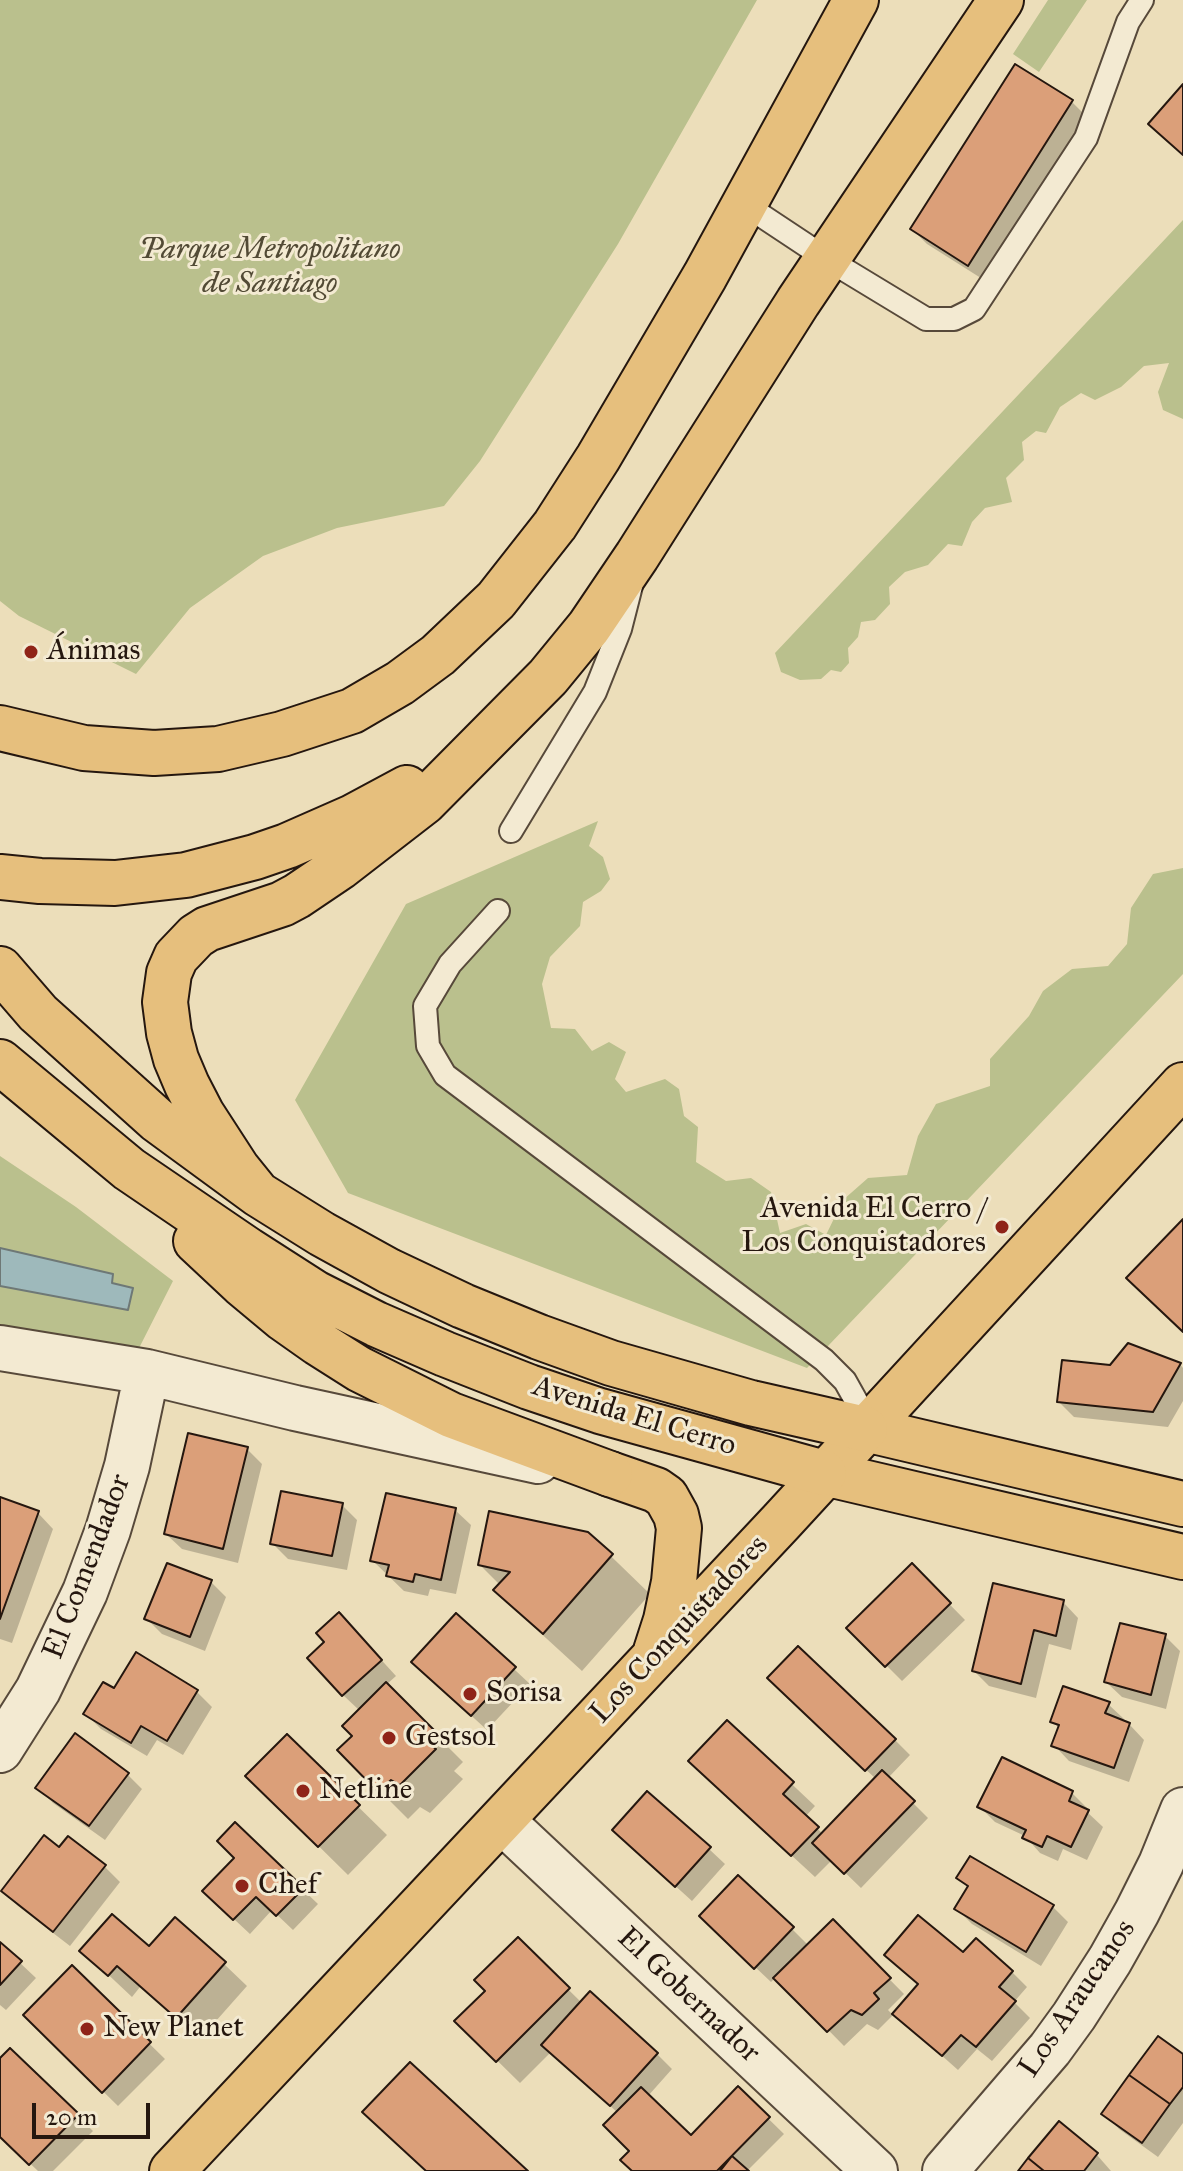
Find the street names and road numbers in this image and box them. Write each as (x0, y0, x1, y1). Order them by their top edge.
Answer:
street label: Avenida El Cerro (528, 1369, 740, 1465)
street label: El Comendador (36, 1470, 140, 1664)
street label: Los Conquistadores (583, 1528, 777, 1732)
street label: Los Araucanos (1012, 1913, 1144, 2085)
street label: El Gobernador (609, 1921, 767, 2071)

